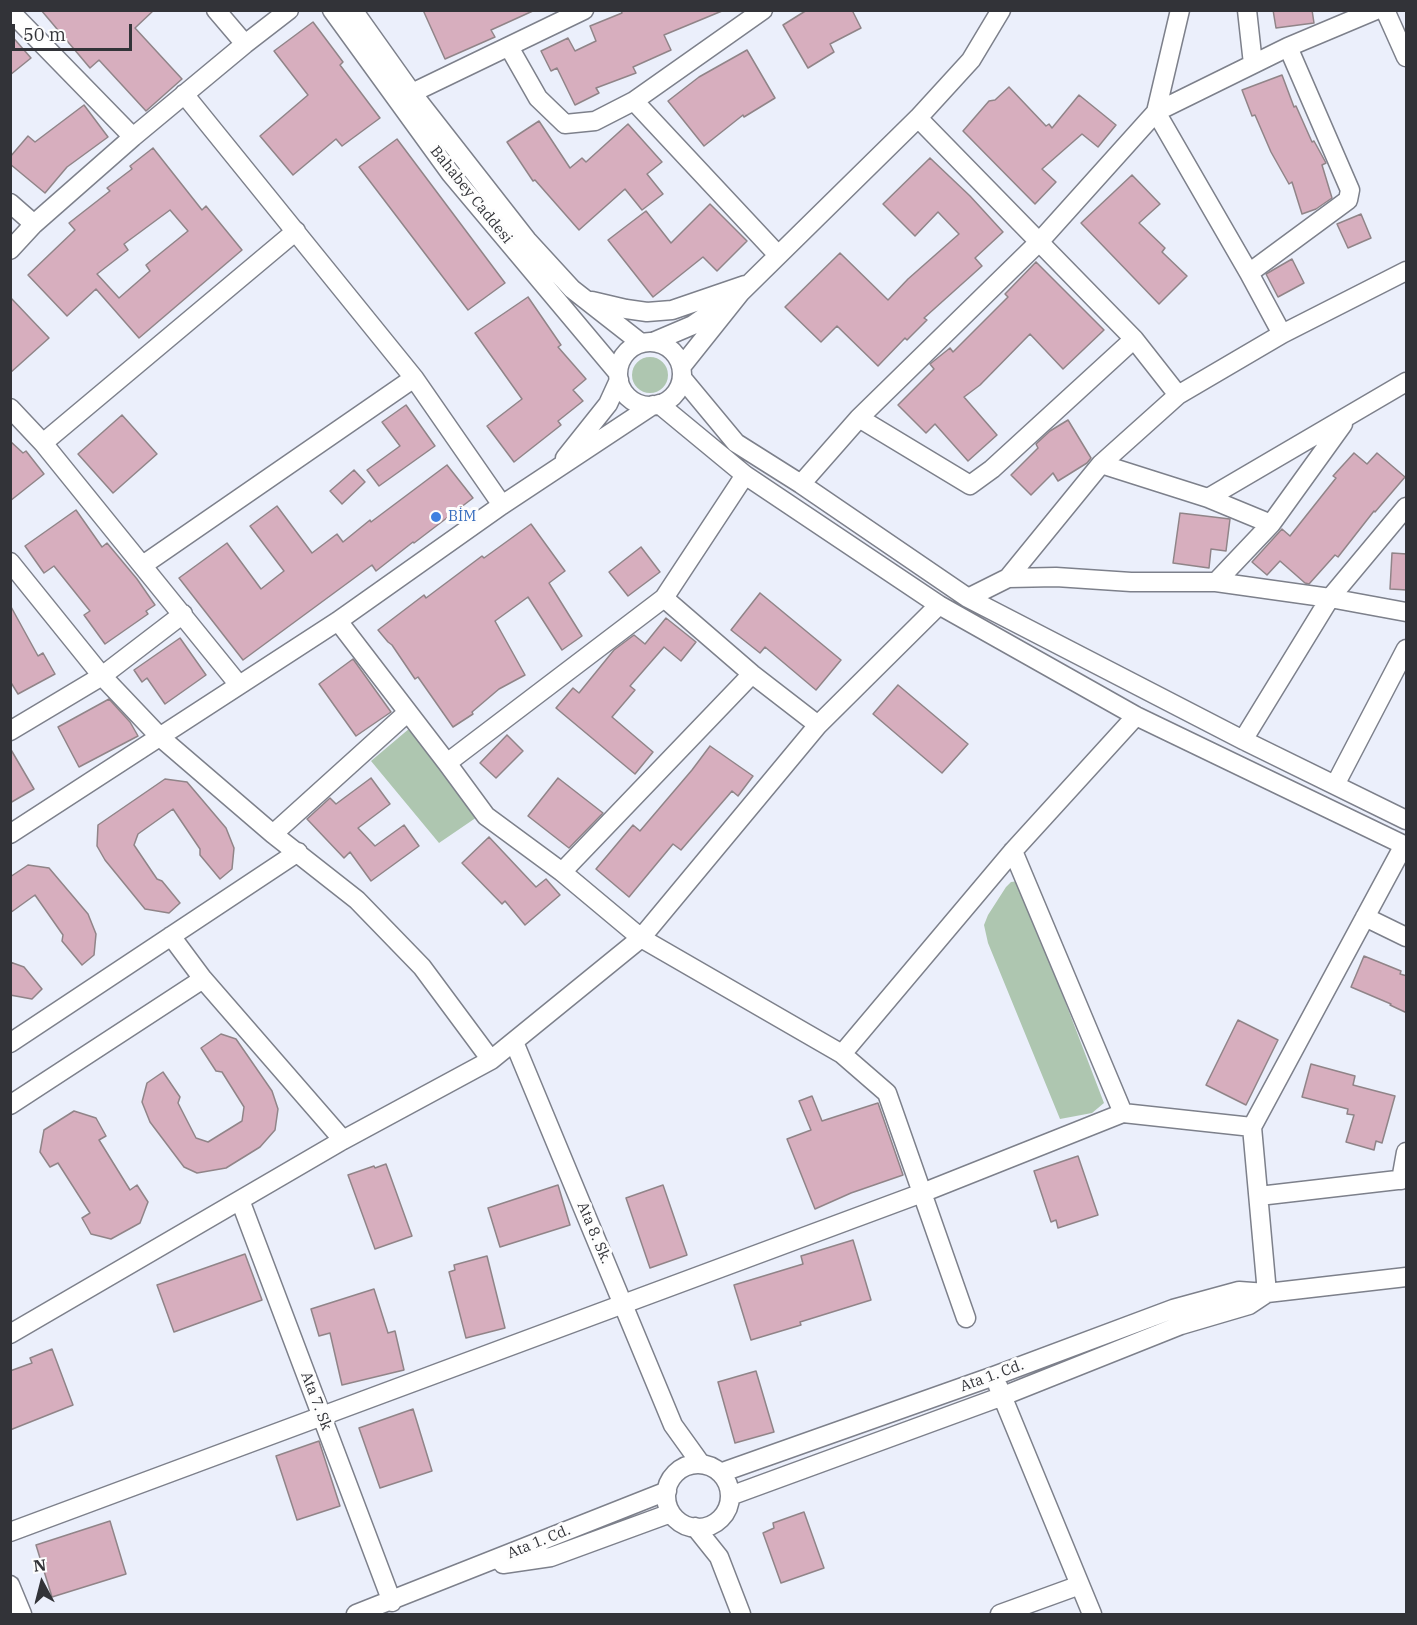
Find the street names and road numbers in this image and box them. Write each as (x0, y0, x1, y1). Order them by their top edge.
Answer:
street label: Bahabey Caddesi (426, 143, 516, 247)
street label: Ata 8. Sk. (573, 1199, 615, 1267)
street label: Ata 1. Cd. (958, 1356, 1026, 1396)
street label: Ata 7. Sk (297, 1369, 335, 1433)
street label: Ata 1. Cd. (505, 1521, 573, 1563)

